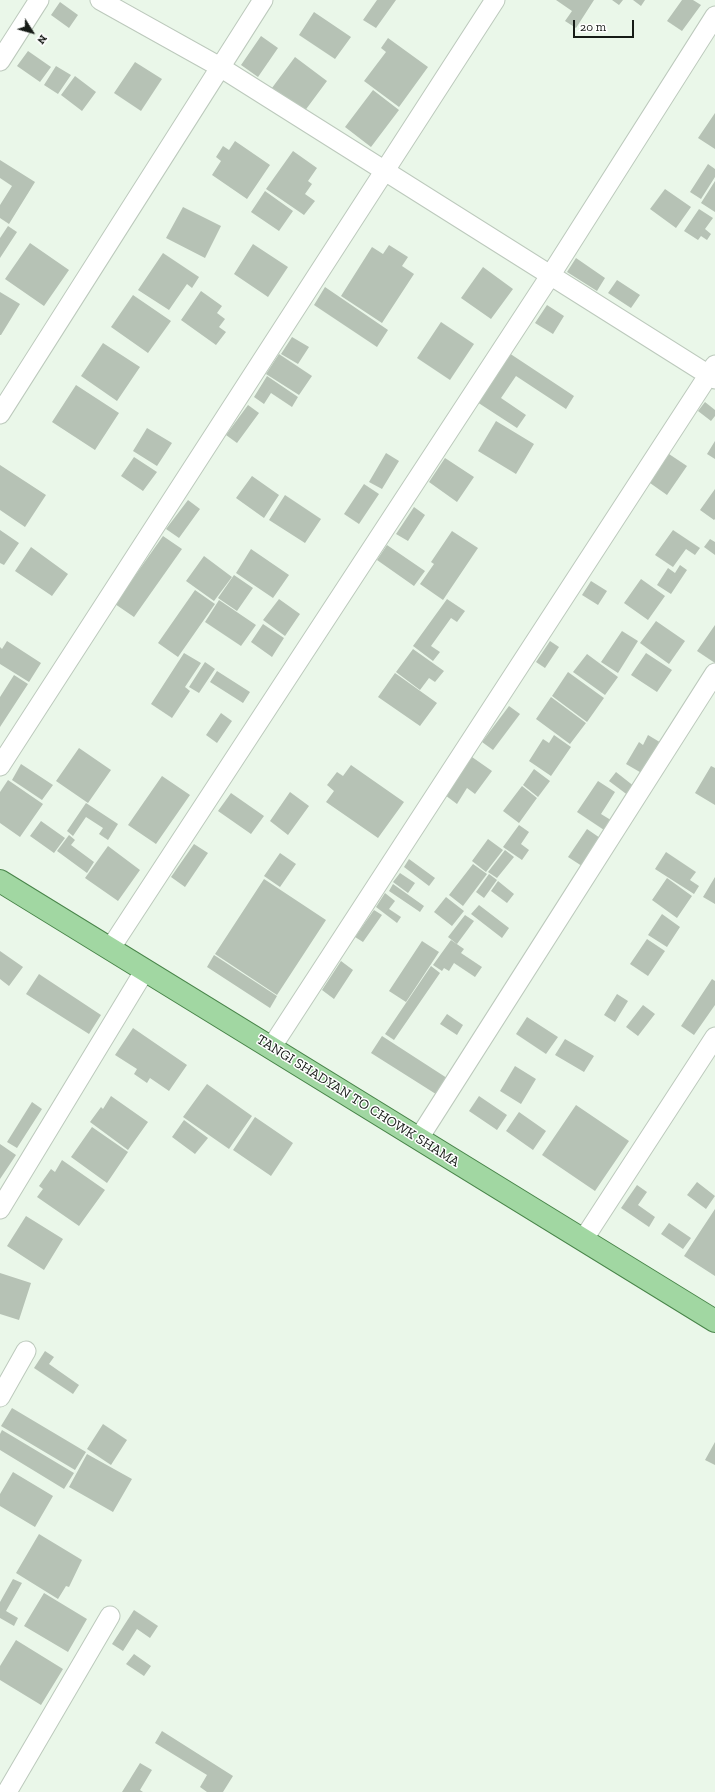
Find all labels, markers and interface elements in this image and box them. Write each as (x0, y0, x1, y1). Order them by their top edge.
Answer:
north arrow (12, 12, 52, 52)
scale bar (575, 12, 636, 38)
text: 20 m (580, 20, 606, 34)
text: N (34, 32, 50, 47)
street label: TANGI SHADYAN TO CHOWK SHAMA (253, 1031, 463, 1171)

